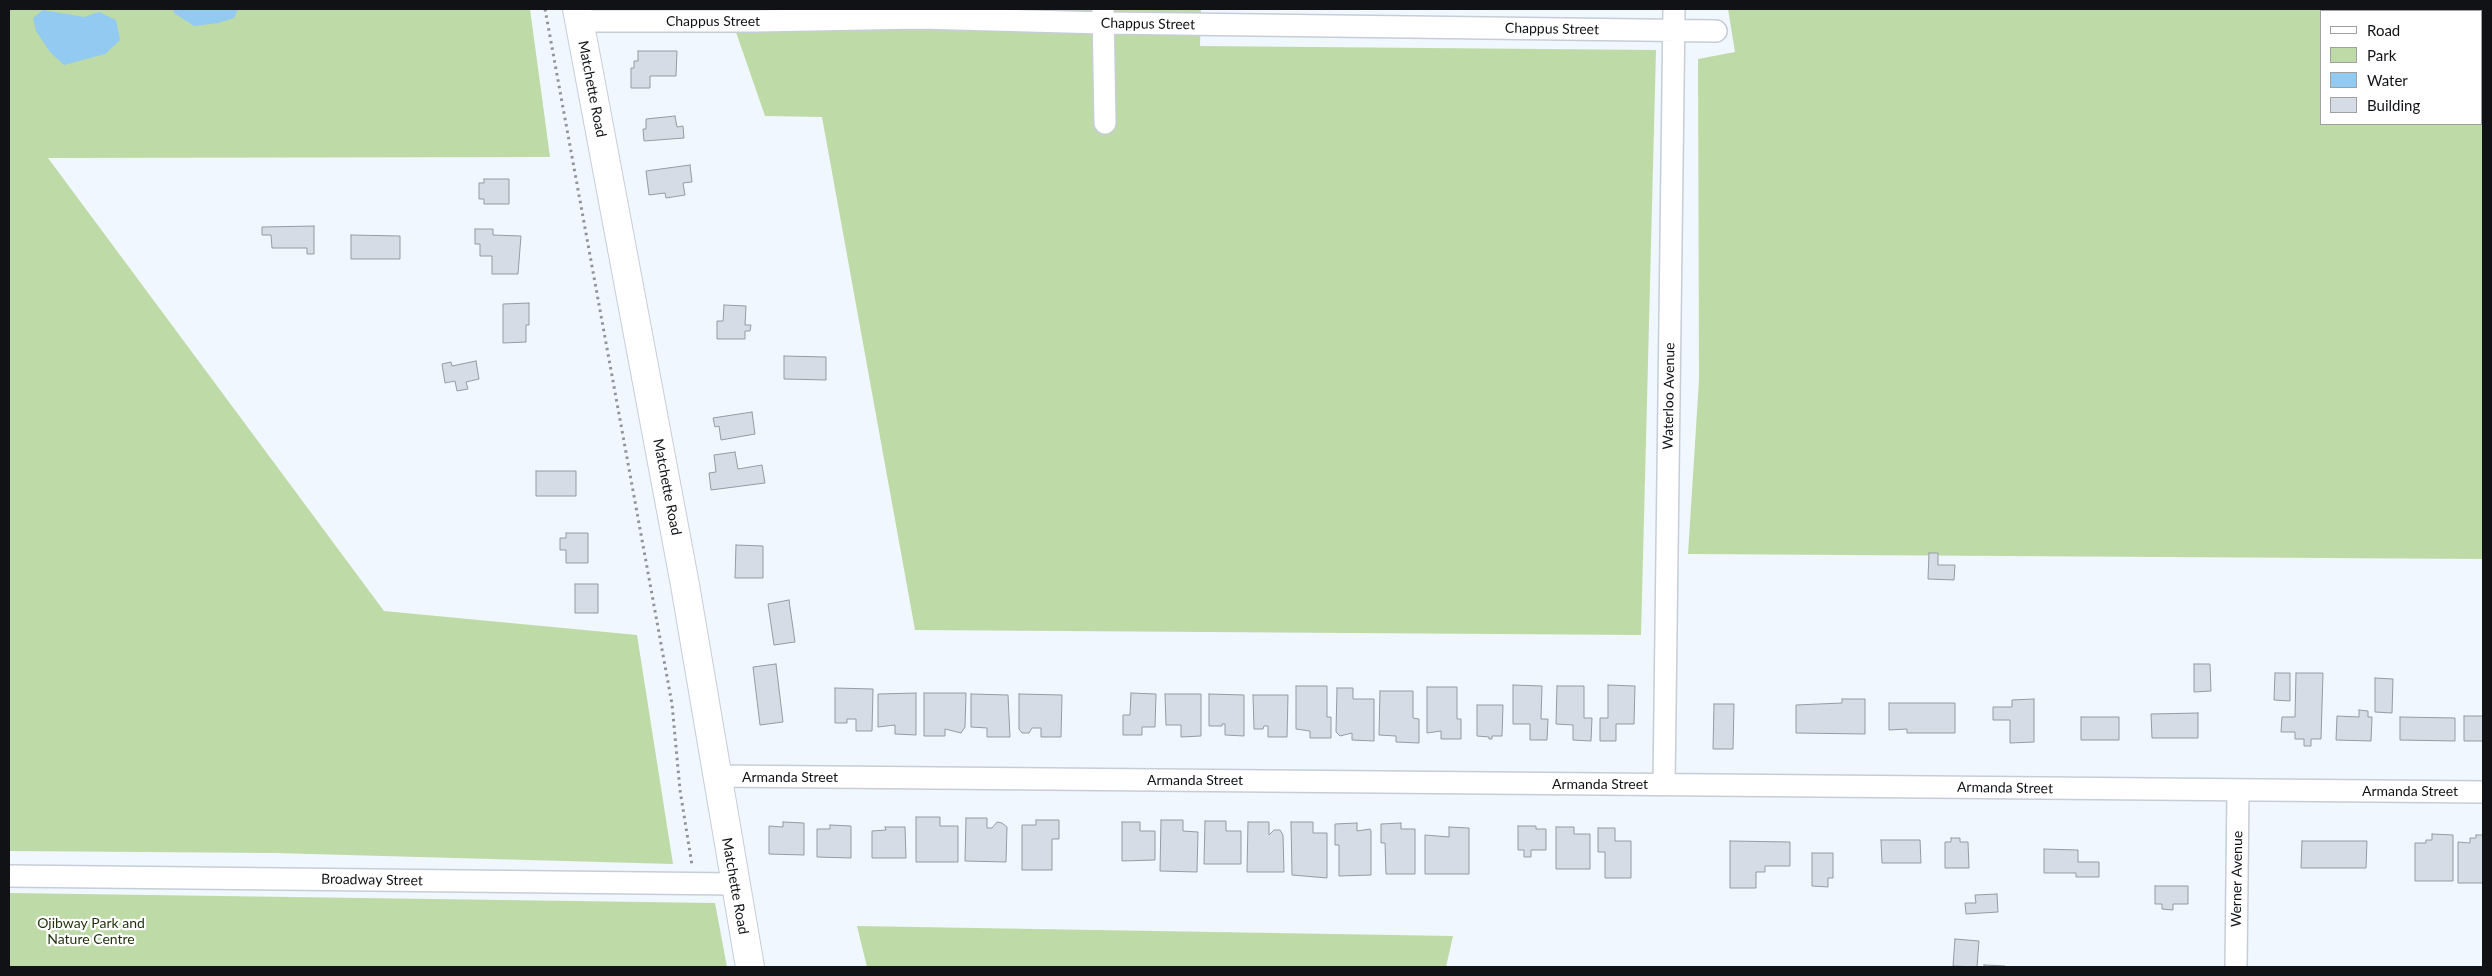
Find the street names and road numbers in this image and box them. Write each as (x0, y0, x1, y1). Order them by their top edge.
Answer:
street label: Chappus Street (666, 13, 760, 29)
street label: Chappus Street (1101, 15, 1195, 33)
street label: Chappus Street (1505, 20, 1599, 38)
street label: Matchette Road (574, 39, 610, 139)
street label: Waterloo Avenue (1660, 342, 1678, 450)
street label: Matchette Road (649, 437, 685, 537)
street label: Armanda Street (742, 769, 838, 785)
street label: Armanda Street (1147, 772, 1243, 788)
street label: Armanda Street (1552, 776, 1648, 792)
street label: Armanda Street (1957, 779, 2053, 797)
street label: Armanda Street (2362, 783, 2458, 799)
street label: Werner Avenue (2228, 831, 2246, 927)
street label: Matchette Road (718, 836, 752, 936)
street label: Broadway Street (321, 871, 423, 889)

